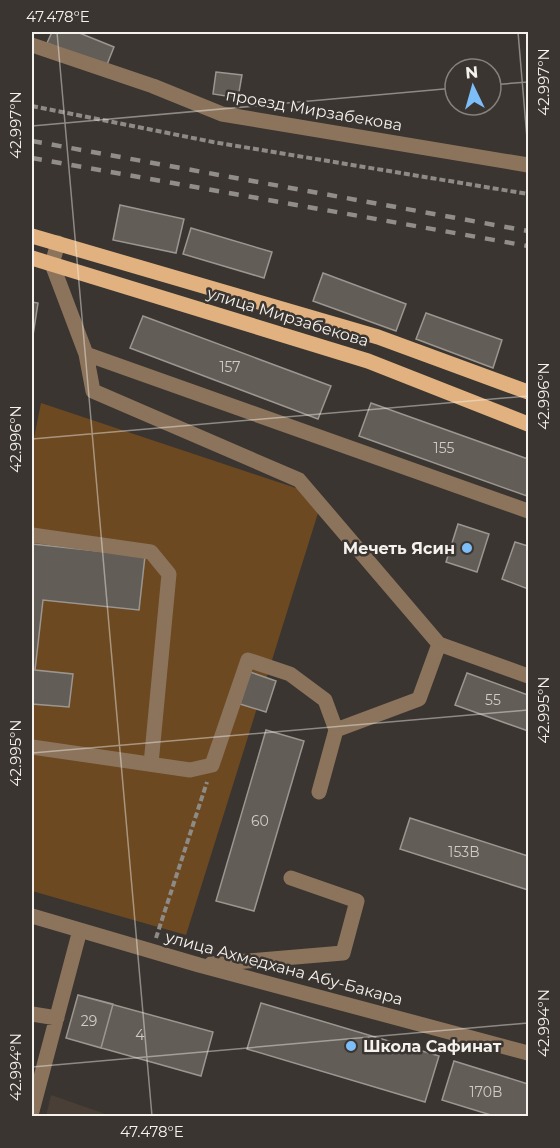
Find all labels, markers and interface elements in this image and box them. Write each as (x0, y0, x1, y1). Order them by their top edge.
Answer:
text: 47.478°E (26, 7, 90, 26)
text: 42.997°N (534, 48, 553, 116)
north arrow (443, 57, 503, 117)
text: N (464, 63, 479, 83)
street label: проезд Мирзабекова (224, 85, 404, 135)
text: 42.997°N (6, 91, 25, 159)
street label: улица Мирзабекова (204, 283, 371, 351)
house number: 157 (219, 358, 241, 376)
text: 42.996°N (534, 362, 553, 430)
text: 42.996°N (6, 405, 25, 473)
house number: 155 (434, 439, 454, 457)
place label: Мечеть Ясин (343, 539, 455, 558)
marker: Мечеть Ясин (460, 541, 474, 555)
text: 42.995°N (534, 677, 553, 743)
house number: 55 (485, 691, 501, 709)
text: 42.995°N (6, 720, 25, 786)
house number: 60 (251, 812, 269, 830)
house number: 153В (448, 843, 480, 861)
street label: улица Ахмедхана Абу-Бакара (162, 927, 405, 1009)
text: 42.994°N (534, 989, 553, 1057)
house number: 29 (81, 1012, 97, 1030)
house number: 4 (135, 1026, 145, 1044)
text: 42.994°N (6, 1033, 25, 1101)
place label: Школа Сафинат (363, 1037, 502, 1056)
marker: Школа Сафинат (344, 1039, 358, 1053)
house number: 170В (470, 1083, 502, 1101)
text: 47.478°E (120, 1122, 184, 1141)

